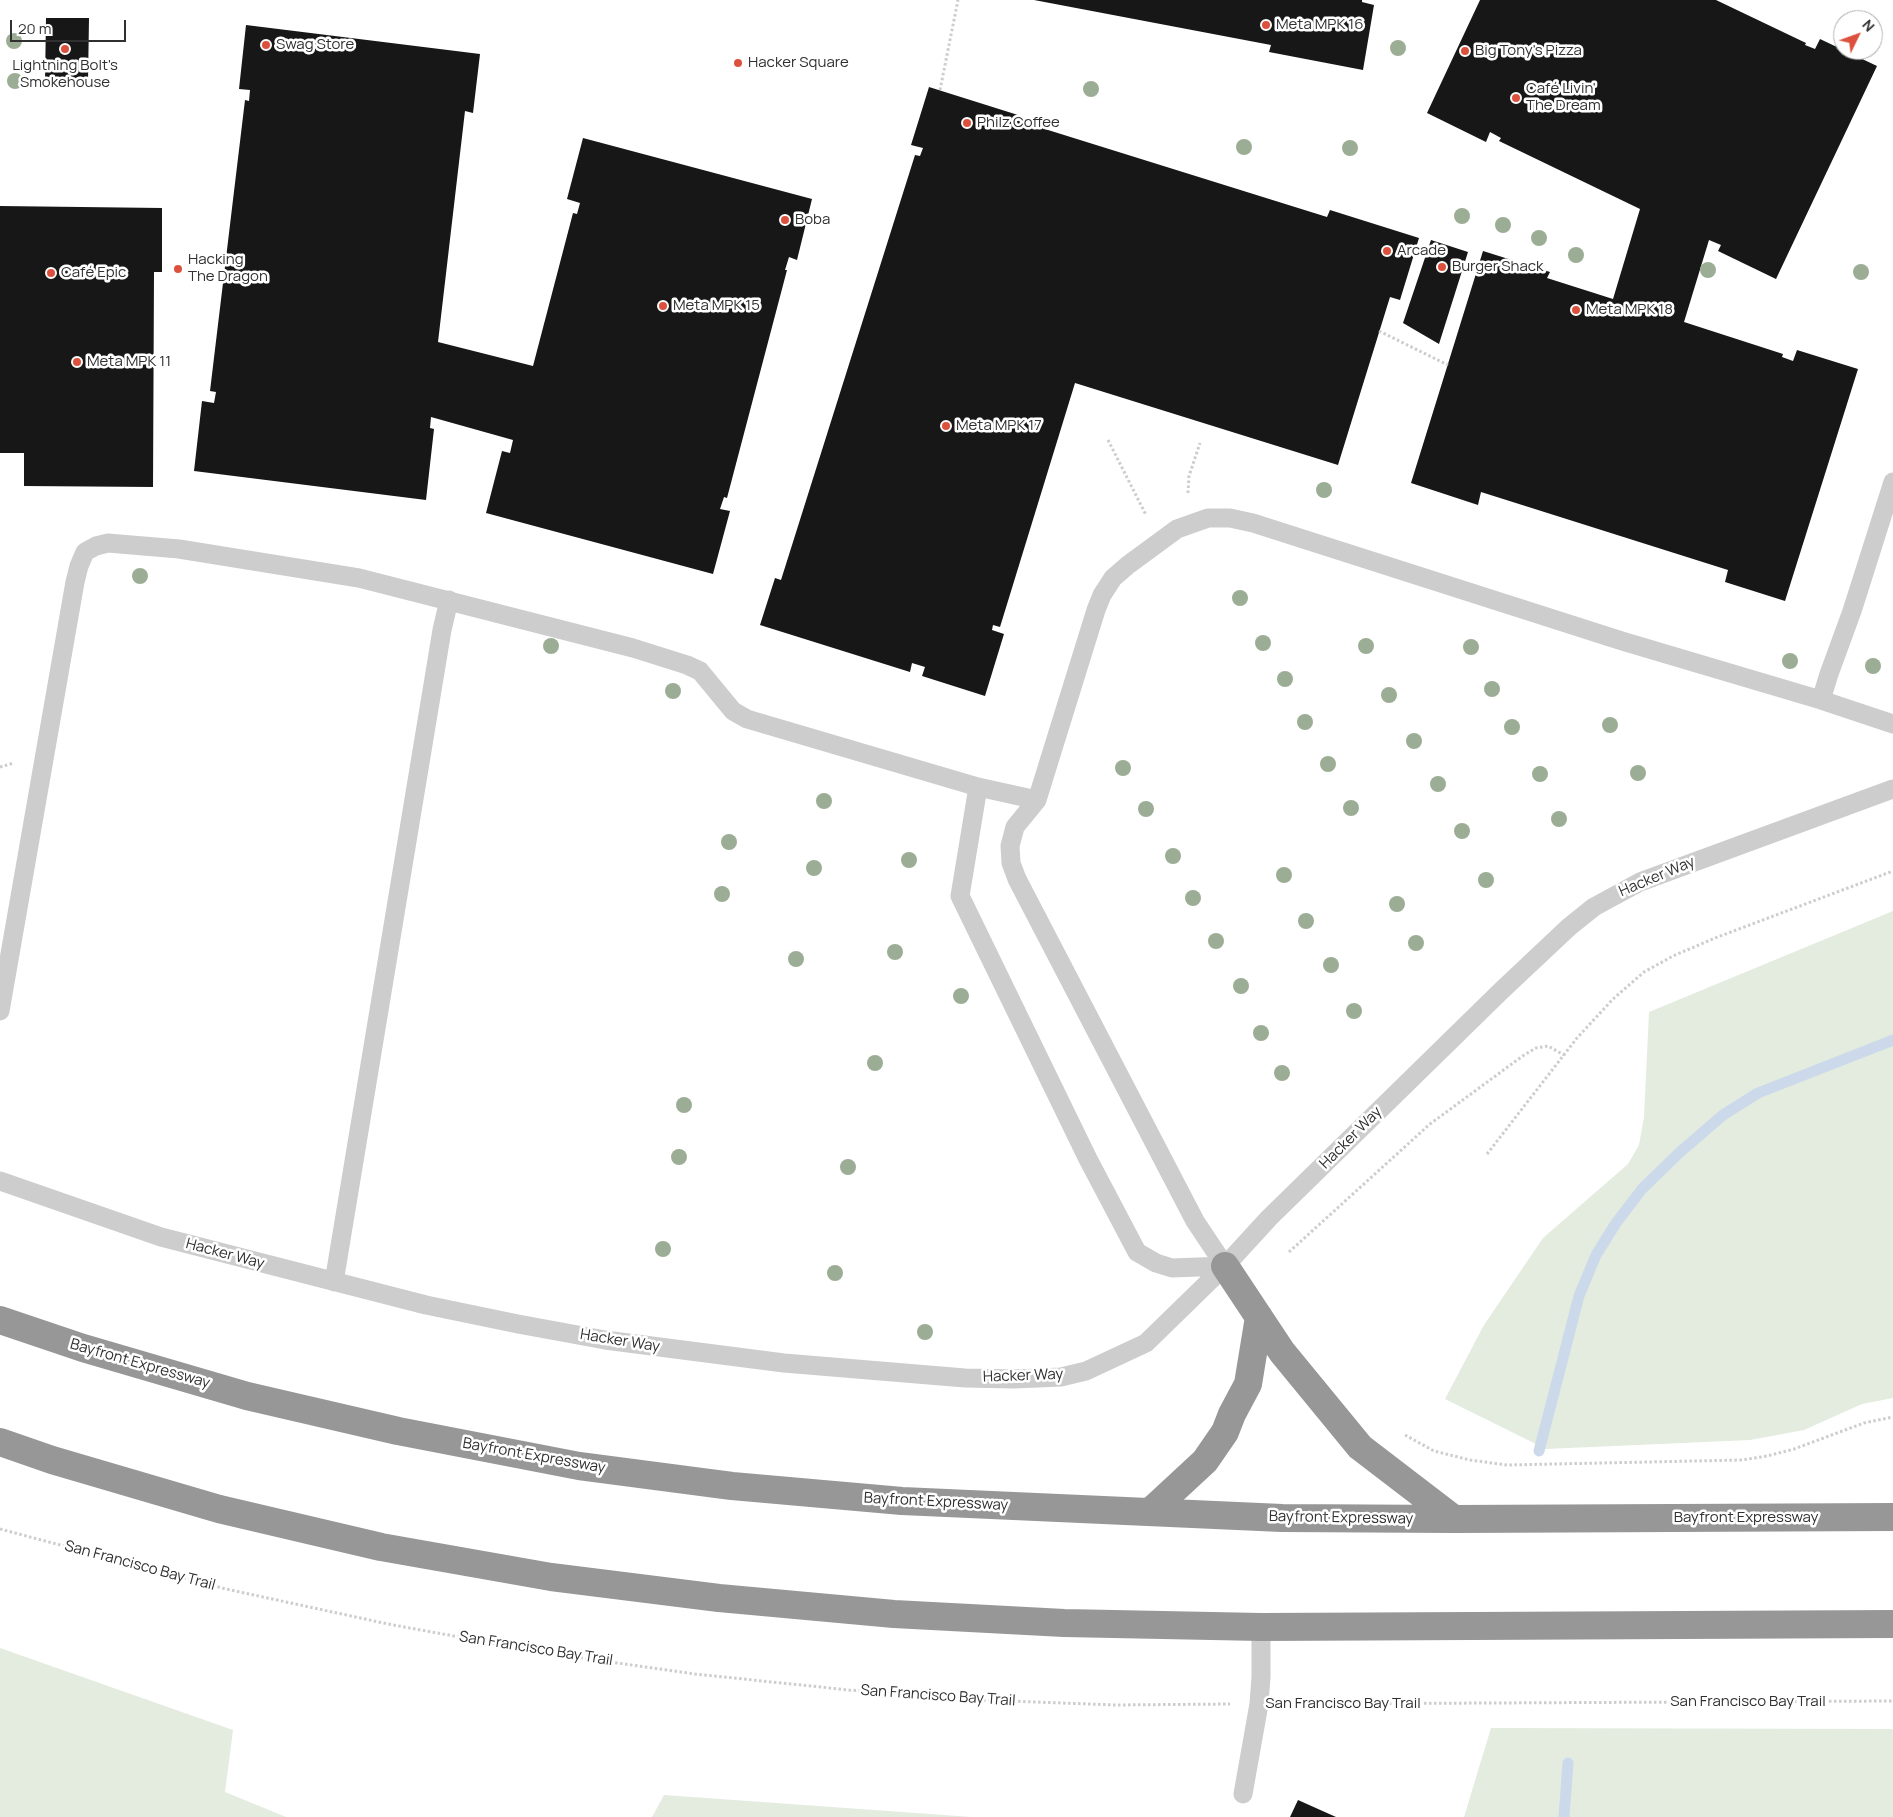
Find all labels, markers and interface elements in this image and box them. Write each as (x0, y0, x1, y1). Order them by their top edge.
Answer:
scale bar (12, 10, 129, 42)
north arrow (1833, 10, 1883, 60)
text: N (1858, 15, 1879, 35)
place label: Meta MPK 16 (1276, 16, 1363, 34)
text: 20 m (18, 18, 51, 39)
marker: Meta MPK 16 (1260, 19, 1272, 31)
place label: Swag Store (276, 36, 354, 54)
marker: Swag Store (260, 39, 272, 51)
place label: Big Tony's Pizza (1475, 42, 1582, 60)
marker: Lightning Bolt's Smokehouse (59, 43, 71, 55)
marker: Big Tony's Pizza (1459, 45, 1471, 57)
place label: Hacker Square (748, 54, 849, 72)
place label: Lightning Bolt's Smokehouse (12, 57, 118, 92)
marker: Hacker Square (732, 57, 744, 69)
place label: Café Livin' The Dream (1526, 80, 1601, 115)
marker: Café Livin' The Dream (1510, 92, 1522, 104)
place label: Philz Coffee (977, 114, 1060, 132)
marker: Philz Coffee (961, 117, 973, 129)
place label: Boba (795, 211, 830, 229)
marker: Boba (779, 214, 791, 226)
place label: Arcade (1397, 242, 1446, 260)
marker: Arcade (1381, 245, 1393, 257)
place label: Hacking The Dragon (188, 251, 268, 286)
place label: Burger Shack (1452, 258, 1543, 276)
marker: Burger Shack (1436, 261, 1448, 273)
marker: Hacking The Dragon (172, 263, 184, 275)
place label: Café Epic (61, 264, 126, 282)
marker: Café Epic (45, 267, 57, 279)
place label: Meta MPK 15 (673, 297, 760, 315)
marker: Meta MPK 15 (657, 300, 669, 312)
place label: Meta MPK 18 (1586, 301, 1673, 319)
marker: Meta MPK 18 (1570, 304, 1582, 316)
place label: Meta MPK 11 (87, 353, 171, 371)
marker: Meta MPK 11 (71, 356, 83, 368)
place label: Meta MPK 17 (956, 417, 1042, 435)
marker: Meta MPK 17 (940, 420, 952, 432)
street label: Hacker Way (1616, 853, 1698, 901)
street label: Hacker Way (1316, 1103, 1386, 1173)
street label: Hacker Way (184, 1235, 266, 1273)
street label: Hacker Way (579, 1326, 661, 1356)
street label: Bayfront Expressway (68, 1335, 212, 1393)
street label: Hacker Way (982, 1366, 1064, 1386)
street label: Bayfront Expressway (461, 1435, 607, 1477)
street label: Bayfront Expressway (863, 1489, 1009, 1515)
street label: Bayfront Expressway (1269, 1508, 1413, 1528)
street label: Bayfront Expressway (1674, 1509, 1818, 1527)
street label: San Francisco Bay Trail (63, 1537, 217, 1595)
street label: San Francisco Bay Trail (458, 1628, 614, 1670)
street label: San Francisco Bay Trail (860, 1682, 1016, 1710)
street label: San Francisco Bay Trail (1670, 1693, 1826, 1711)
street label: San Francisco Bay Trail (1265, 1695, 1421, 1713)

